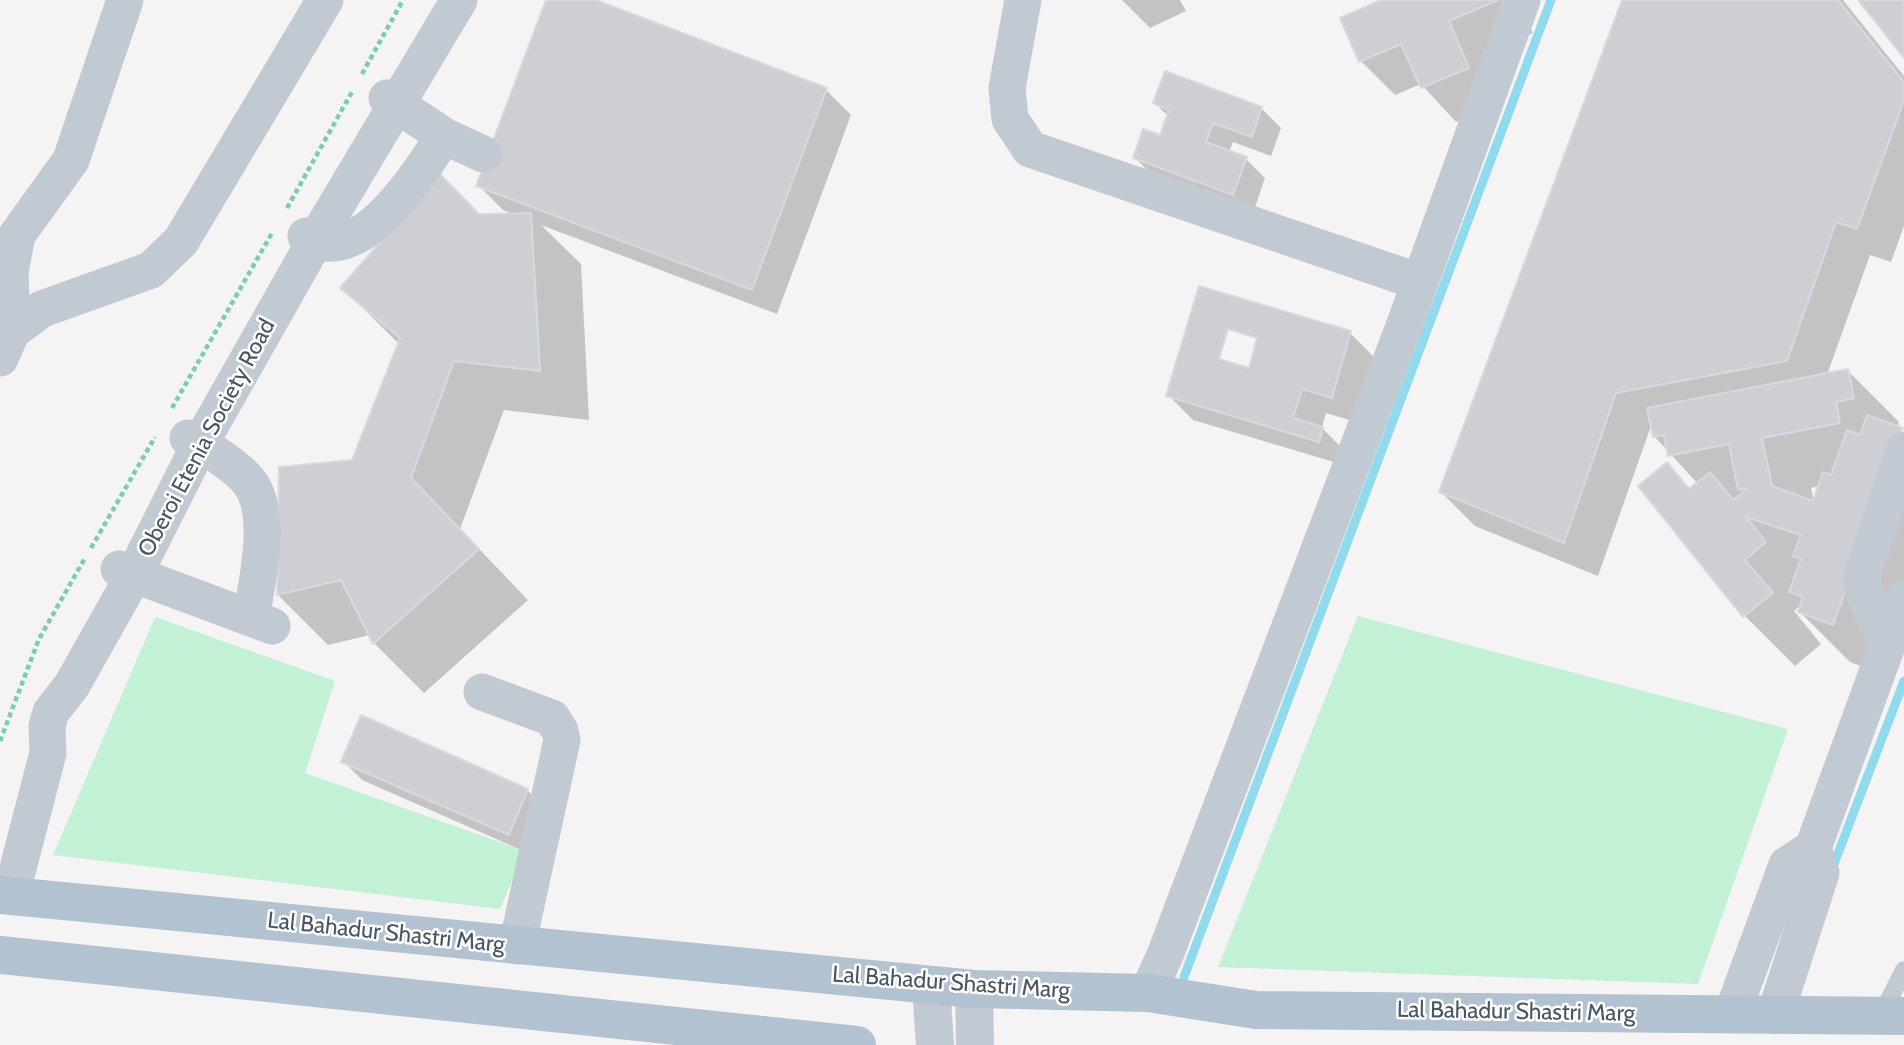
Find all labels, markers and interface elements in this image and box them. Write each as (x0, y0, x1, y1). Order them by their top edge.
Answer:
street label: Oberoi Etenia Society Road (133, 314, 281, 562)
street label: Lal Bahadur Shastri Marg (266, 907, 506, 959)
street label: Lal Bahadur Shastri Marg (831, 961, 1071, 1005)
street label: Lal Bahadur Shastri Marg (1397, 996, 1635, 1028)

